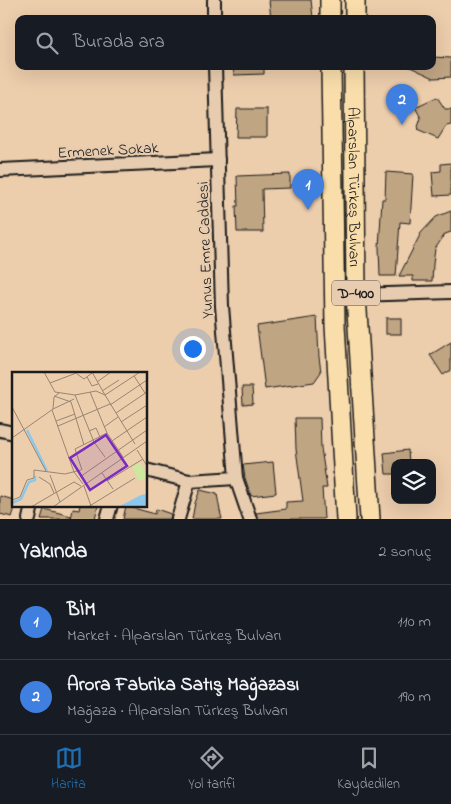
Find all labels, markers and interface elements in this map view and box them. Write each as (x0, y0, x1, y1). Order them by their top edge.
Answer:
search box (15, 15, 436, 70)
icon: search (33, 29, 61, 57)
text: Burada ara (73, 29, 165, 56)
pin: 2 (386, 84, 418, 125)
street label: Alparslan Türkeş Bulvarı (340, 107, 366, 267)
street label: Ermenek Sokak (57, 136, 160, 166)
pin: 1 (292, 169, 324, 210)
street label: Yunus Emre Caddesi (192, 181, 220, 319)
road number: D-400 (332, 280, 380, 306)
your location (180, 336, 206, 362)
inset map (12, 372, 148, 507)
map controls (391, 459, 436, 504)
button: layers (391, 459, 436, 504)
text: Yakında (20, 537, 87, 567)
text: 2 sonuç (378, 540, 431, 564)
text: BİM (67, 597, 96, 624)
text: 1 (33, 610, 39, 634)
text: 110 m (397, 610, 431, 634)
text: Market · Alparslan Türkeş Bulvarı (67, 624, 281, 648)
text: Arora Fabrika Satış Mağazası (67, 672, 299, 699)
text: 2 (32, 685, 40, 709)
text: 190 m (398, 685, 431, 709)
text: Mağaza · Alparslan Türkeş Bulvarı (67, 699, 288, 723)
tab: Harita (51, 744, 86, 795)
tab: Yol tarifi (188, 744, 235, 795)
tab: Kaydedilen (337, 744, 400, 795)

